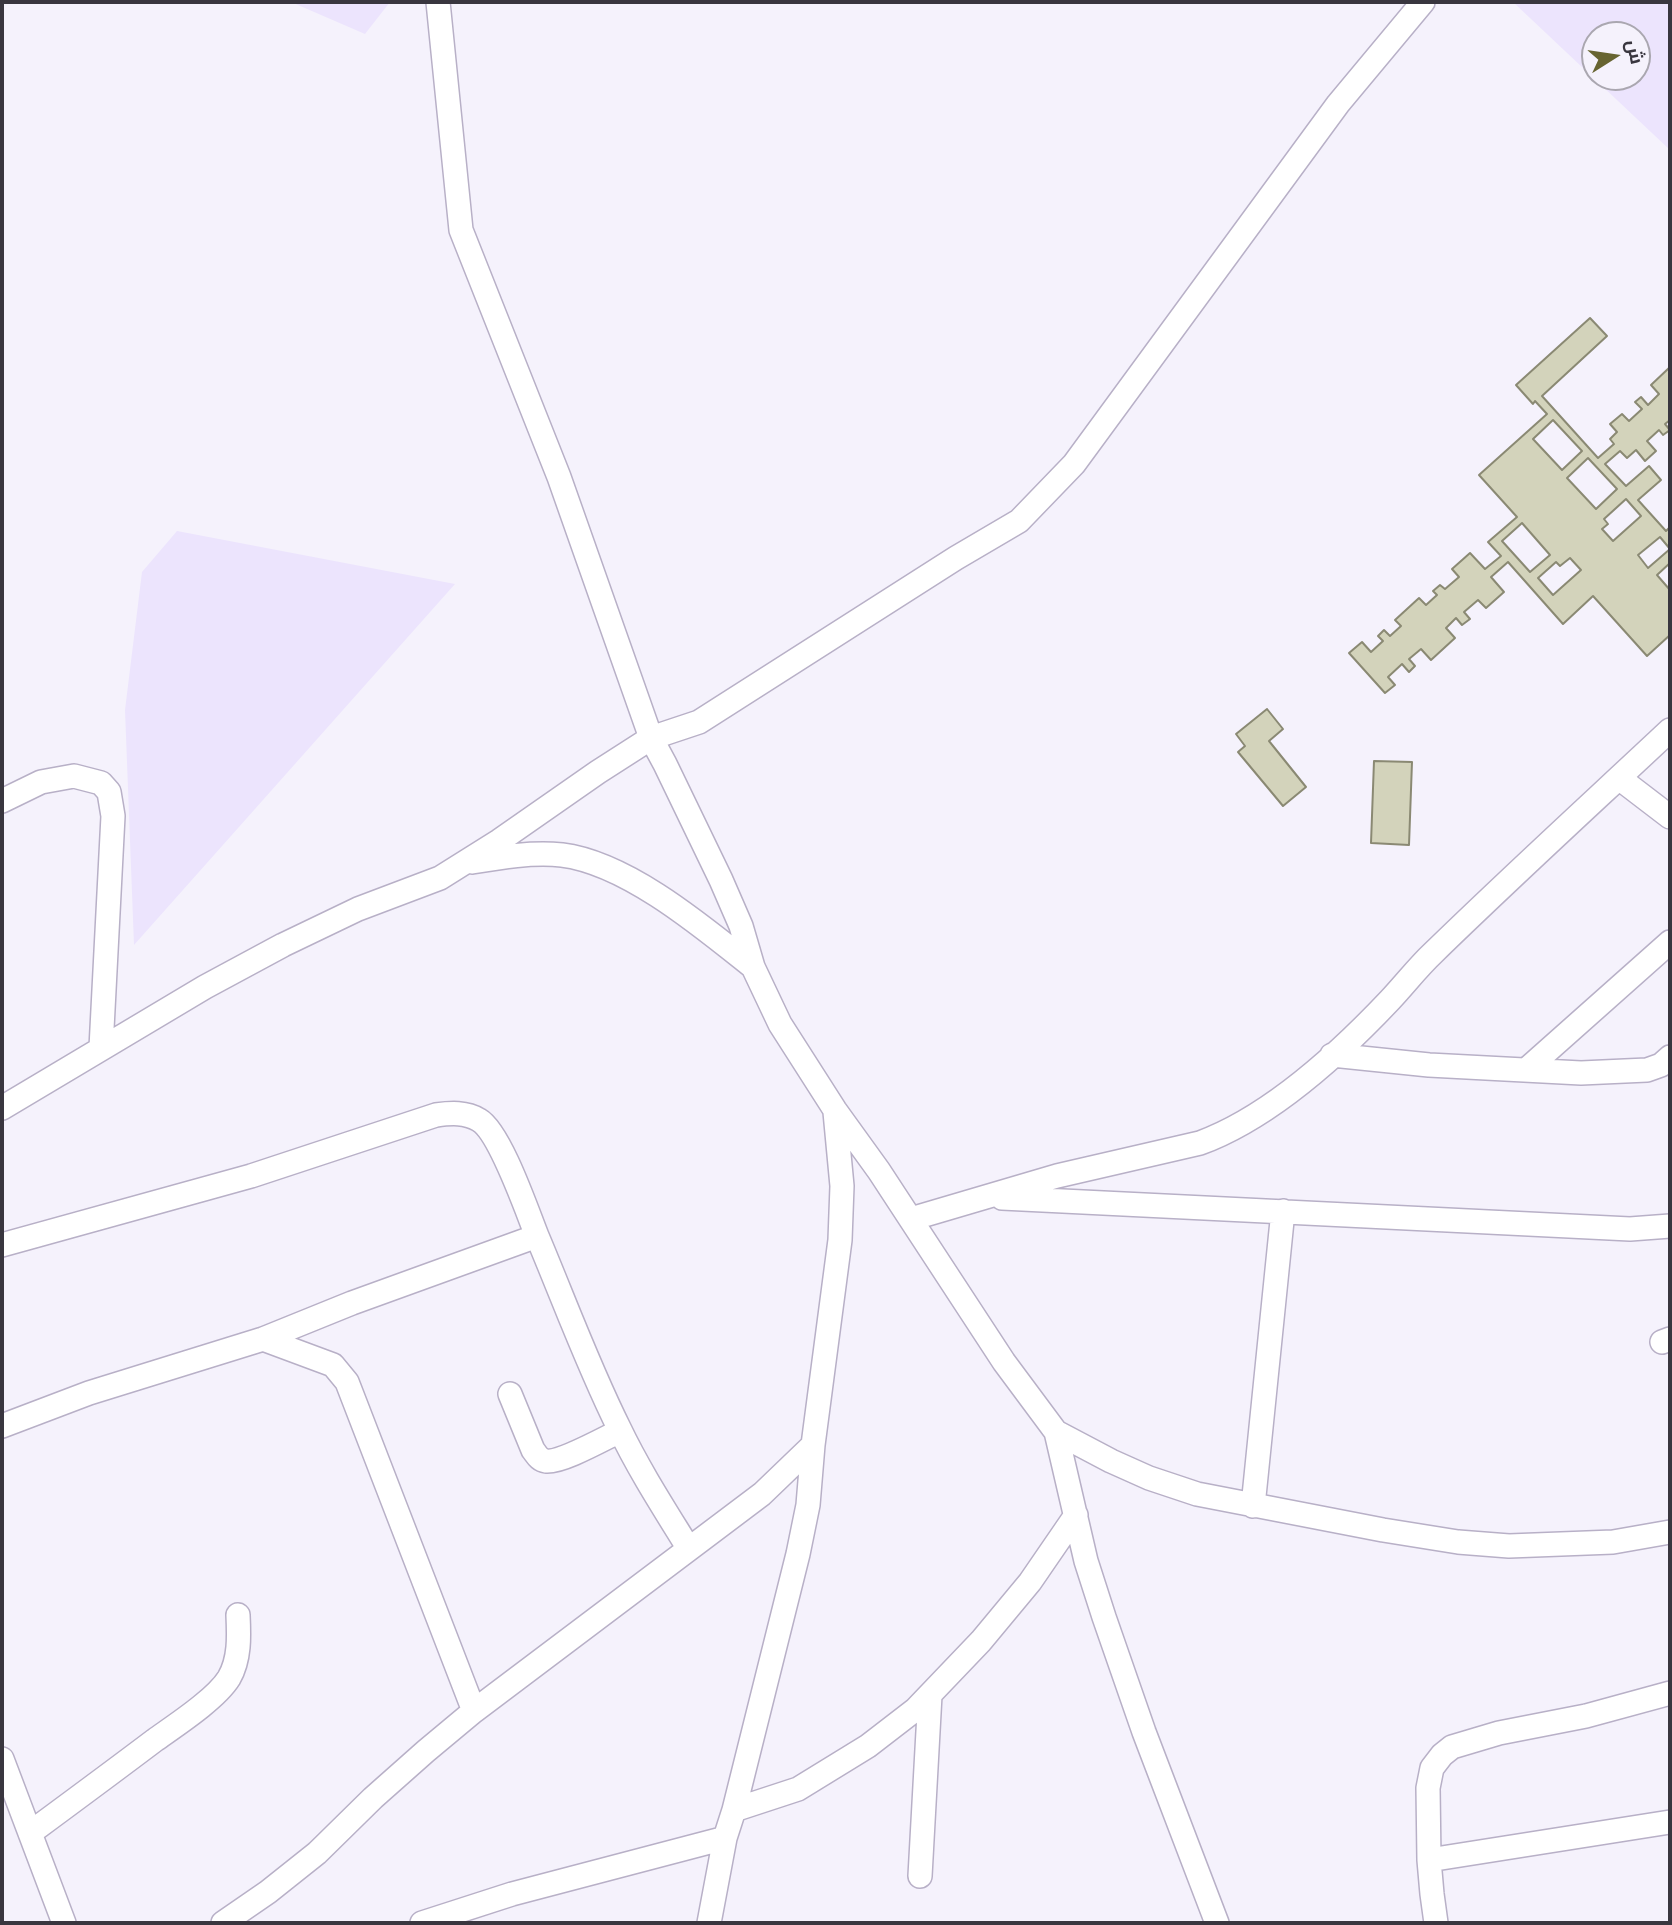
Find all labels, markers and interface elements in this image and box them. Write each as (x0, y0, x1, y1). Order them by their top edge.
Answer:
north arrow (1581, 21, 1651, 91)
text: ش (1621, 38, 1649, 66)

